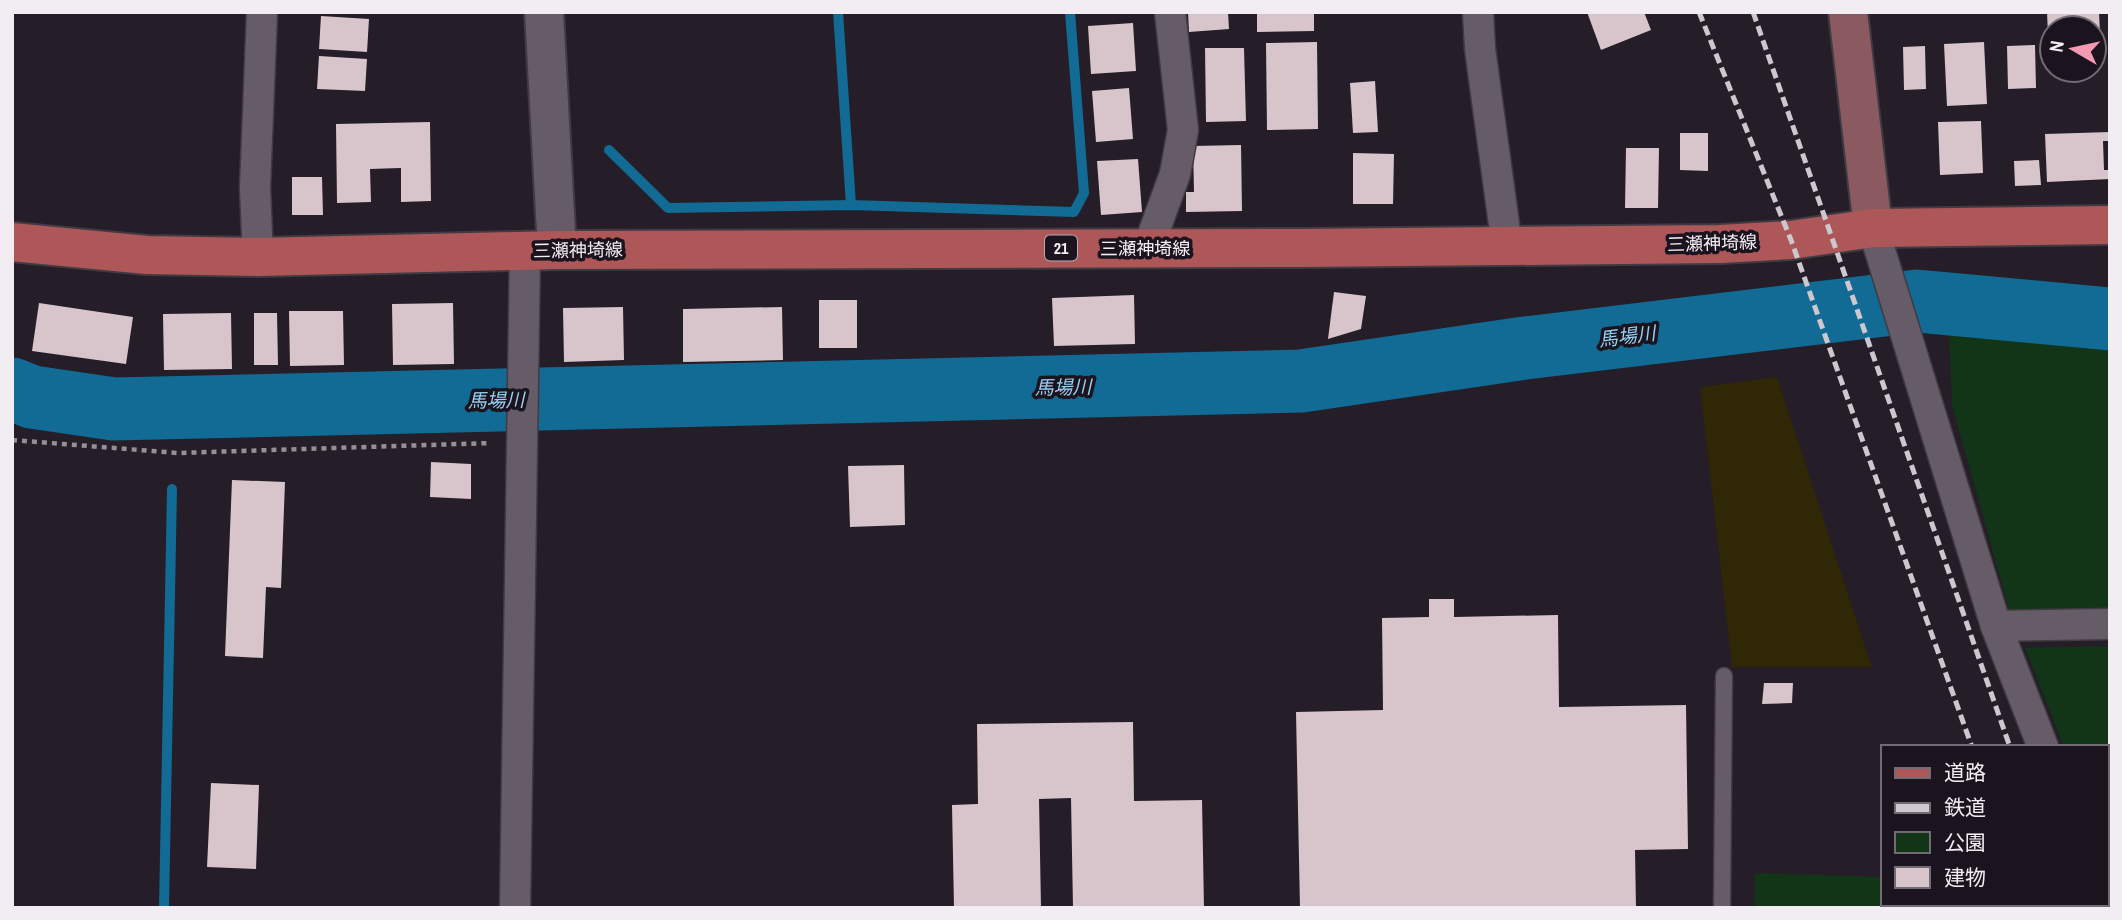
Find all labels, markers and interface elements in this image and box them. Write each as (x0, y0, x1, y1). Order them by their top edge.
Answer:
north arrow (2038, 14, 2108, 84)
text: N (2042, 39, 2070, 54)
street label: 三瀬神埼線 (1667, 229, 1757, 257)
road number: 21 (1045, 236, 1077, 260)
street label: 三瀬神埼線 (1100, 236, 1190, 261)
street label: 三瀬神埼線 (533, 237, 623, 263)
water label: 馬場川 (1597, 319, 1659, 352)
water label: 馬場川 (1034, 373, 1094, 400)
water label: 馬場川 (467, 386, 527, 413)
legend (1881, 745, 2108, 906)
text: 道路 (1944, 758, 1986, 787)
text: 鉄道 (1944, 793, 1986, 822)
text: 公園 (1944, 828, 1986, 857)
text: 建物 (1944, 863, 1986, 892)

